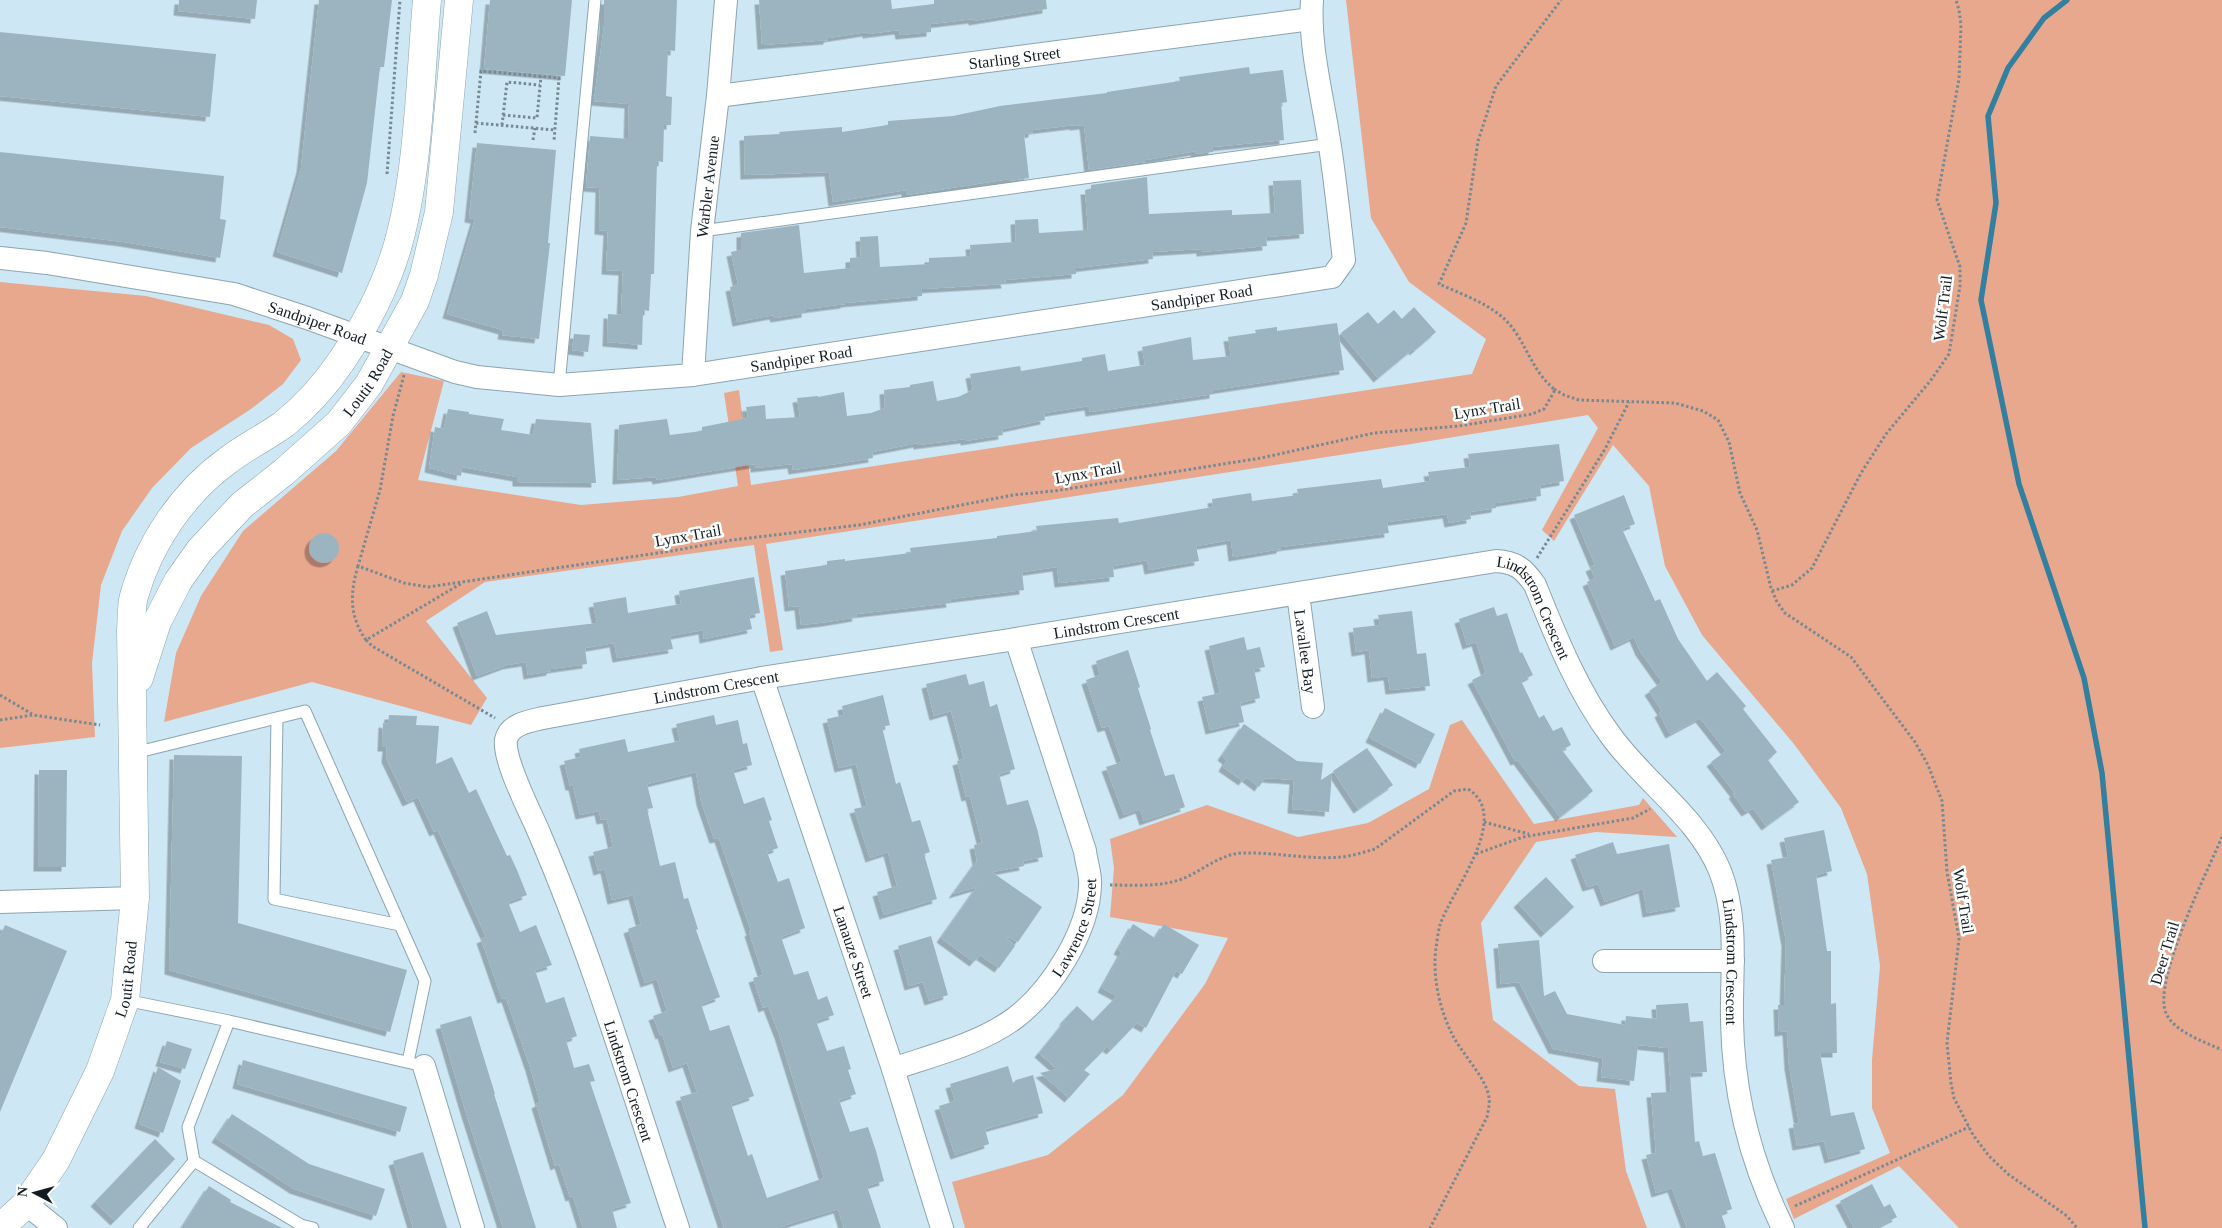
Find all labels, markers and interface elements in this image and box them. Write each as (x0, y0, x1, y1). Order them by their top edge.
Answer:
street label: Starling Street (968, 44, 1062, 72)
street label: Warbler Avenue (693, 135, 722, 239)
street label: Wolf Trail (1930, 274, 1955, 342)
street label: Sandpiper Road (1150, 281, 1254, 314)
street label: Sandpiper Road (266, 298, 369, 348)
street label: Sandpiper Road (749, 343, 853, 375)
street label: Loutit Road (339, 346, 396, 420)
street label: Lynx Trail (1453, 395, 1522, 423)
street label: Lynx Trail (1054, 458, 1123, 488)
street label: Lynx Trail (654, 521, 723, 551)
street label: Lindstrom Crescent (1496, 553, 1573, 662)
street label: Lindstrom Crescent (1052, 605, 1181, 642)
street label: Lavallee Bay (1291, 608, 1319, 695)
street label: Lindstrom Crescent (652, 667, 780, 707)
street label: Wolf Trail (1950, 867, 1977, 935)
street label: Lawrence Street (1048, 878, 1099, 980)
street label: Lindstrom Crescent (1719, 897, 1741, 1026)
street label: Lanauze Street (830, 904, 877, 1001)
street label: Deer Trail (2147, 919, 2182, 987)
street label: Loutit Road (112, 940, 140, 1020)
street label: Lindstrom Crescent (601, 1018, 656, 1145)
north arrow (10, 1168, 60, 1218)
text: N (15, 1186, 31, 1198)

